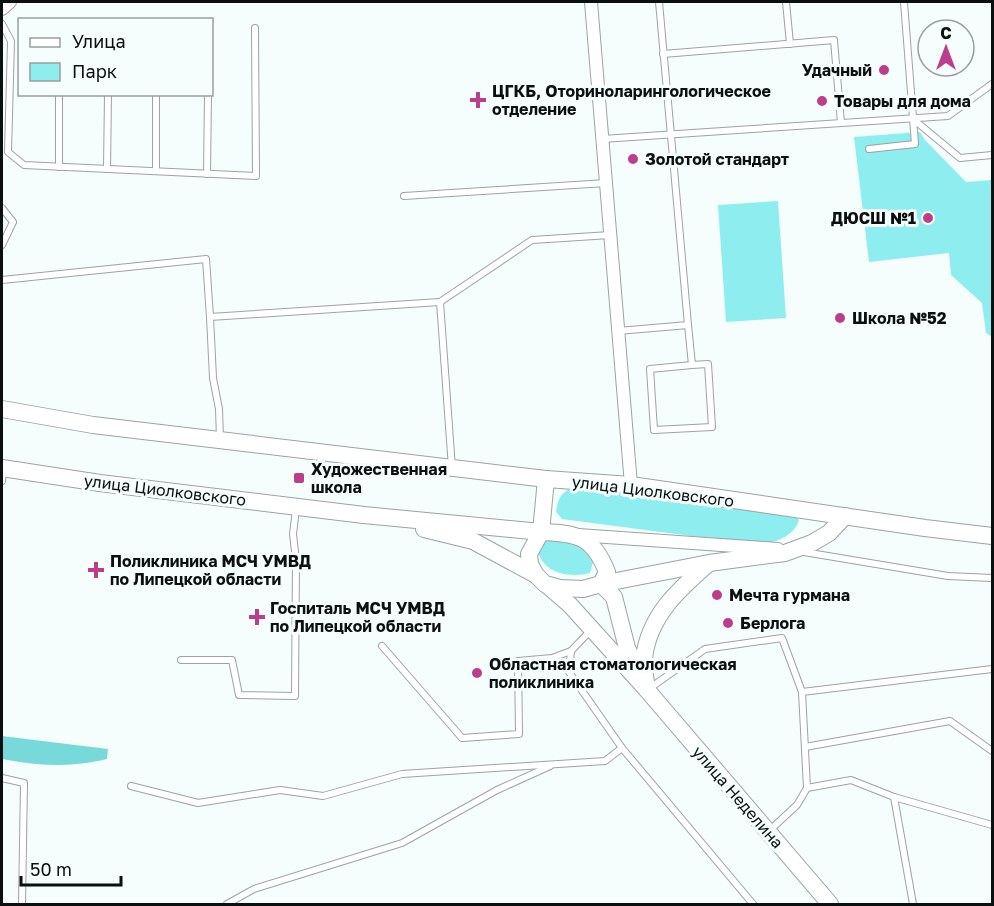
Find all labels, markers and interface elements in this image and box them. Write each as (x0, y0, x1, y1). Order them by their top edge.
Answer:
legend (18, 18, 213, 96)
north arrow (916, 18, 976, 78)
text: С (940, 23, 952, 43)
text: Улица (72, 30, 126, 52)
text: Парк (72, 60, 117, 82)
place label: Удачный (802, 60, 872, 80)
marker: Удачный (877, 63, 891, 77)
place label: ЦГКБ, Оториноларингологическое отделение (492, 81, 771, 119)
marker: ЦГКБ, Оториноларингологическое отделение (469, 91, 487, 109)
place label: Товары для дома (834, 91, 971, 111)
marker: Товары для дома (815, 94, 829, 108)
place label: Золотой стандарт (645, 149, 789, 169)
marker: Золотой стандарт (626, 152, 640, 166)
place label: ДЮСШ №1 (831, 208, 916, 228)
marker: ДЮСШ №1 (921, 211, 935, 225)
place label: Школа №52 (852, 308, 947, 328)
marker: Школа №52 (833, 311, 847, 325)
place label: Художественная школа (311, 459, 447, 497)
street label: улица Циолковского (83, 470, 247, 510)
marker: Художественная школа (292, 471, 306, 485)
street label: улица Циолковского (571, 471, 735, 511)
place label: Поликлиника МСЧ УМВД по Липецкой области (110, 551, 311, 589)
marker: Поликлиника МСЧ УМВД по Липецкой области (87, 561, 105, 579)
place label: Мечта гурмана (729, 585, 850, 605)
marker: Мечта гурмана (710, 588, 724, 602)
place label: Госпиталь МСЧ УМВД по Липецкой области (270, 598, 445, 636)
marker: Госпиталь МСЧ УМВД по Липецкой области (248, 608, 266, 626)
place label: Берлога (740, 613, 805, 633)
marker: Берлога (721, 616, 735, 630)
place label: Областная стоматологическая поликлиника (489, 654, 737, 692)
marker: Областная стоматологическая поликлиника (470, 666, 484, 680)
street label: улица Неделина (688, 742, 788, 852)
scale bar (21, 849, 122, 887)
text: 50 m (30, 858, 72, 880)

